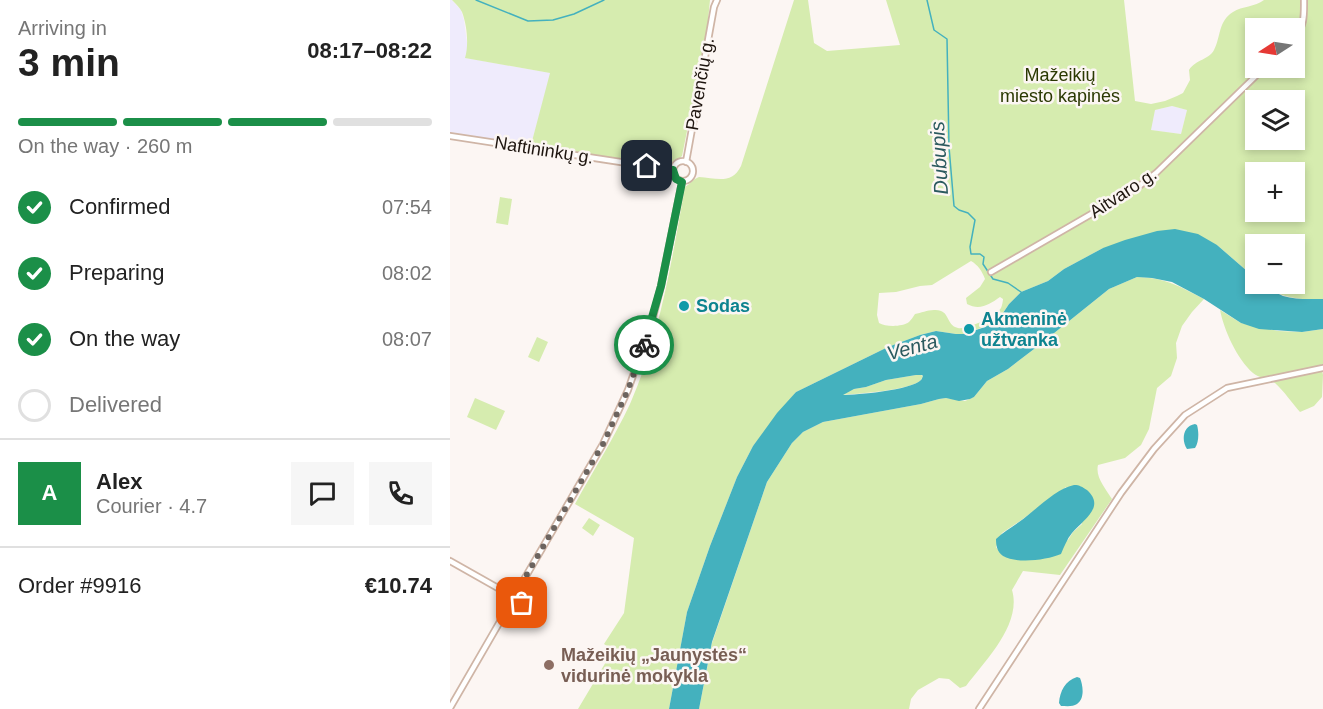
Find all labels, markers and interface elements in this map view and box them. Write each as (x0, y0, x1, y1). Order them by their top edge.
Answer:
text: Arriving in (18, 17, 107, 39)
north arrow (1245, 18, 1305, 78)
map controls (1245, 18, 1305, 294)
street label: Pavenčių g. (682, 36, 718, 132)
text: 08:17–08:22 (307, 38, 432, 63)
text: 3 min (18, 41, 120, 84)
park label: Mažeikių miesto kapinės (1000, 65, 1120, 106)
button: layers (1245, 90, 1305, 150)
water label: Dubupis (926, 121, 952, 195)
street label: Naftininkų g. (493, 132, 595, 168)
text: On the way · 260 m (18, 135, 193, 157)
pin (621, 140, 672, 191)
icon: home (630, 149, 663, 182)
button: + (1245, 162, 1305, 222)
street label: Aitvaro g. (1086, 164, 1160, 222)
icon: check (18, 191, 51, 224)
text: Confirmed (69, 194, 170, 219)
text: 07:54 (382, 196, 432, 218)
button: − (1245, 234, 1305, 294)
icon: check (18, 257, 51, 290)
text: Preparing (69, 260, 164, 285)
text: 08:02 (382, 262, 432, 284)
place label: Sodas (696, 296, 750, 316)
marker: Sodas (677, 299, 691, 313)
place label: Akmeninė užtvanka (981, 309, 1067, 350)
courier (614, 315, 674, 375)
marker: Akmeninė užtvanka (962, 322, 976, 336)
icon: check (18, 323, 51, 356)
text: On the way (69, 326, 180, 351)
text: 08:07 (382, 328, 432, 350)
icon: bike (628, 329, 661, 362)
water label: Venta (884, 330, 940, 364)
text: Delivered (69, 392, 162, 417)
button: chat (291, 462, 354, 525)
button: phone (369, 462, 432, 525)
text: Alex (96, 469, 142, 494)
text: A (42, 480, 57, 505)
text: Courier · 4.7 (96, 495, 207, 517)
text: Order #9916 (18, 573, 142, 598)
text: €10.74 (365, 573, 432, 598)
pin (496, 577, 547, 628)
icon: bag (505, 586, 538, 619)
place label: Mažeikių „Jaunystės“ vidurinė mokykla (561, 645, 747, 686)
marker: Mažeikių „Jaunystės“ vidurinė mokykla (542, 658, 556, 672)

